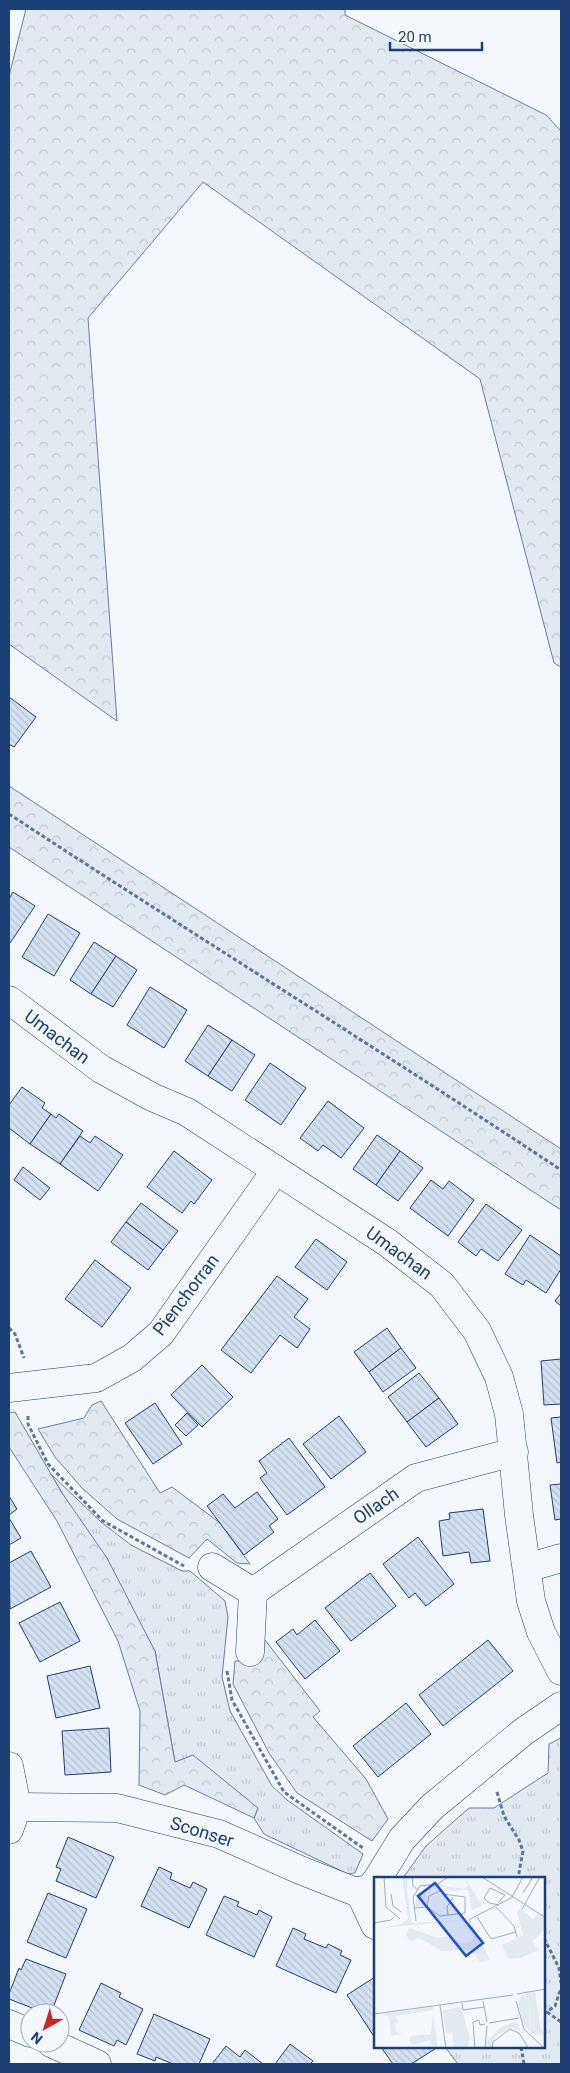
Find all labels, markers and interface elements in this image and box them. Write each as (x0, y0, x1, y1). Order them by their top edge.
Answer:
scale bar (390, 20, 482, 52)
text: 20 m (398, 28, 432, 46)
street label: Umachan (21, 1005, 94, 1068)
street label: Umachan (362, 1222, 436, 1284)
street label: Pienchorran (148, 1250, 223, 1340)
street label: Ollach (349, 1483, 402, 1529)
street label: Sconser (168, 1812, 236, 1851)
inset map (374, 1877, 545, 2048)
north arrow (20, 2003, 70, 2053)
text: N (28, 2029, 46, 2047)

